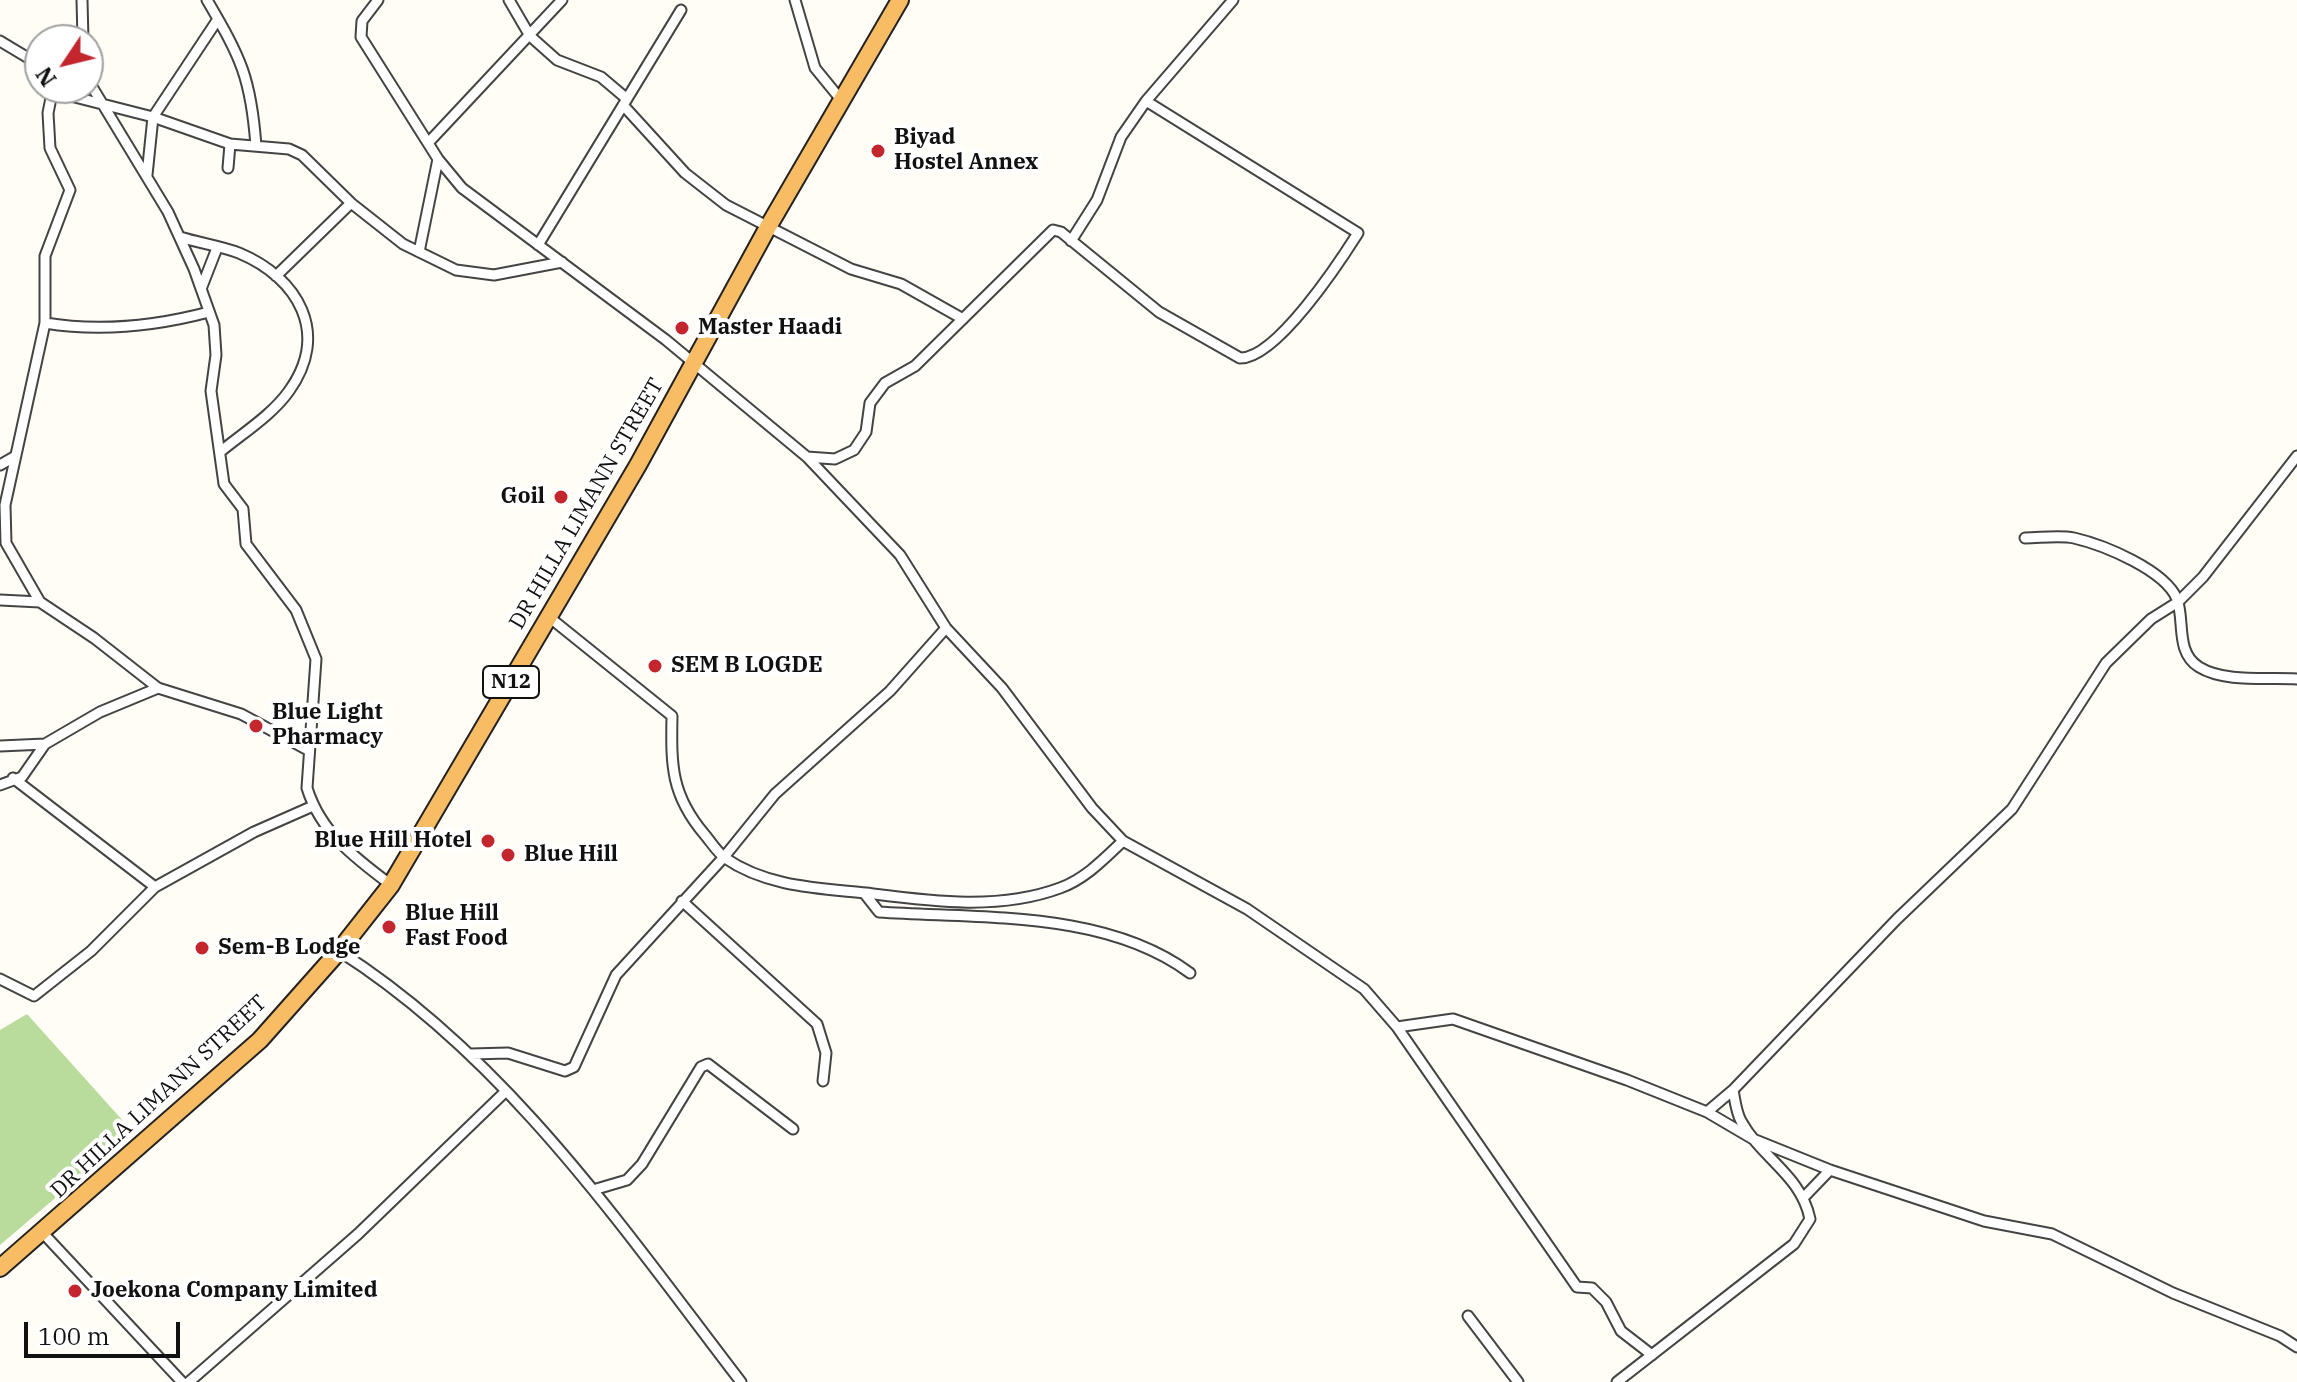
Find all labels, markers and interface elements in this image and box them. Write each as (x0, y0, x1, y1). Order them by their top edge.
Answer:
north arrow (24, 24, 104, 104)
text: N (29, 61, 62, 92)
place label: Biyad Hostel Annex (894, 125, 1038, 176)
marker: Biyad Hostel Annex (869, 142, 887, 160)
place label: Master Haadi (698, 315, 842, 341)
marker: Master Haadi (673, 319, 691, 337)
street label: DR HILLA LIMANN STREET (504, 374, 670, 634)
place label: Goil (501, 484, 545, 510)
marker: Goil (552, 488, 570, 506)
place label: SEM B LOGDE (671, 653, 823, 679)
marker: SEM B LOGDE (646, 657, 664, 675)
road number: N12 (483, 666, 539, 698)
place label: Blue Light Pharmacy (272, 700, 383, 752)
marker: Blue Light Pharmacy (247, 717, 265, 735)
place label: Blue Hill Hotel (314, 828, 472, 854)
marker: Blue Hill Hotel (479, 832, 497, 850)
place label: Blue Hill (524, 842, 618, 868)
marker: Blue Hill (499, 846, 517, 864)
place label: Blue Hill Fast Food (405, 901, 508, 952)
marker: Blue Hill Fast Food (380, 918, 398, 936)
place label: Sem-B Lodge (218, 935, 360, 961)
marker: Sem-B Lodge (193, 939, 211, 957)
street label: DR HILLA LIMANN STREET (46, 990, 272, 1204)
place label: Joekona Company Limited (91, 1278, 378, 1304)
marker: Joekona Company Limited (66, 1282, 84, 1300)
scale bar (28, 1306, 184, 1356)
text: 100 m (38, 1320, 110, 1352)

